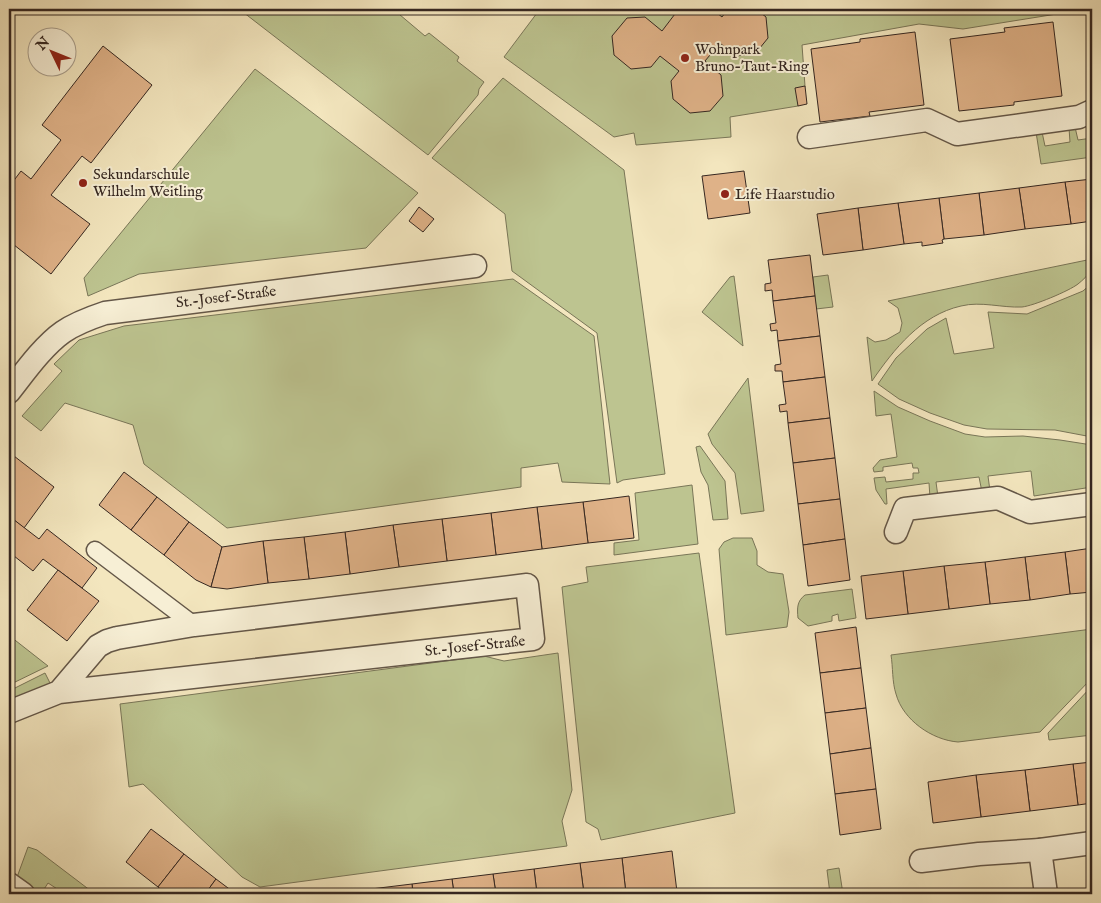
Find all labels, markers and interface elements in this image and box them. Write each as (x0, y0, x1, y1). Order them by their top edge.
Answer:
north arrow (28, 28, 78, 78)
text: N (32, 33, 54, 55)
place label: Wohnpark Bruno-Taut-Ring (695, 40, 810, 76)
marker: Wohnpark Bruno-Taut-Ring (679, 52, 691, 64)
place label: Sekundarschule Wilhelm Weitling (93, 165, 204, 201)
marker: Sekundarschule Wilhelm Weitling (77, 177, 89, 189)
place label: Life Haarstudio (735, 185, 835, 204)
marker: Life Haarstudio (719, 188, 731, 200)
street label: St.-Josef-Straße (175, 281, 277, 313)
street label: St.-Josef-Straße (424, 631, 526, 661)

